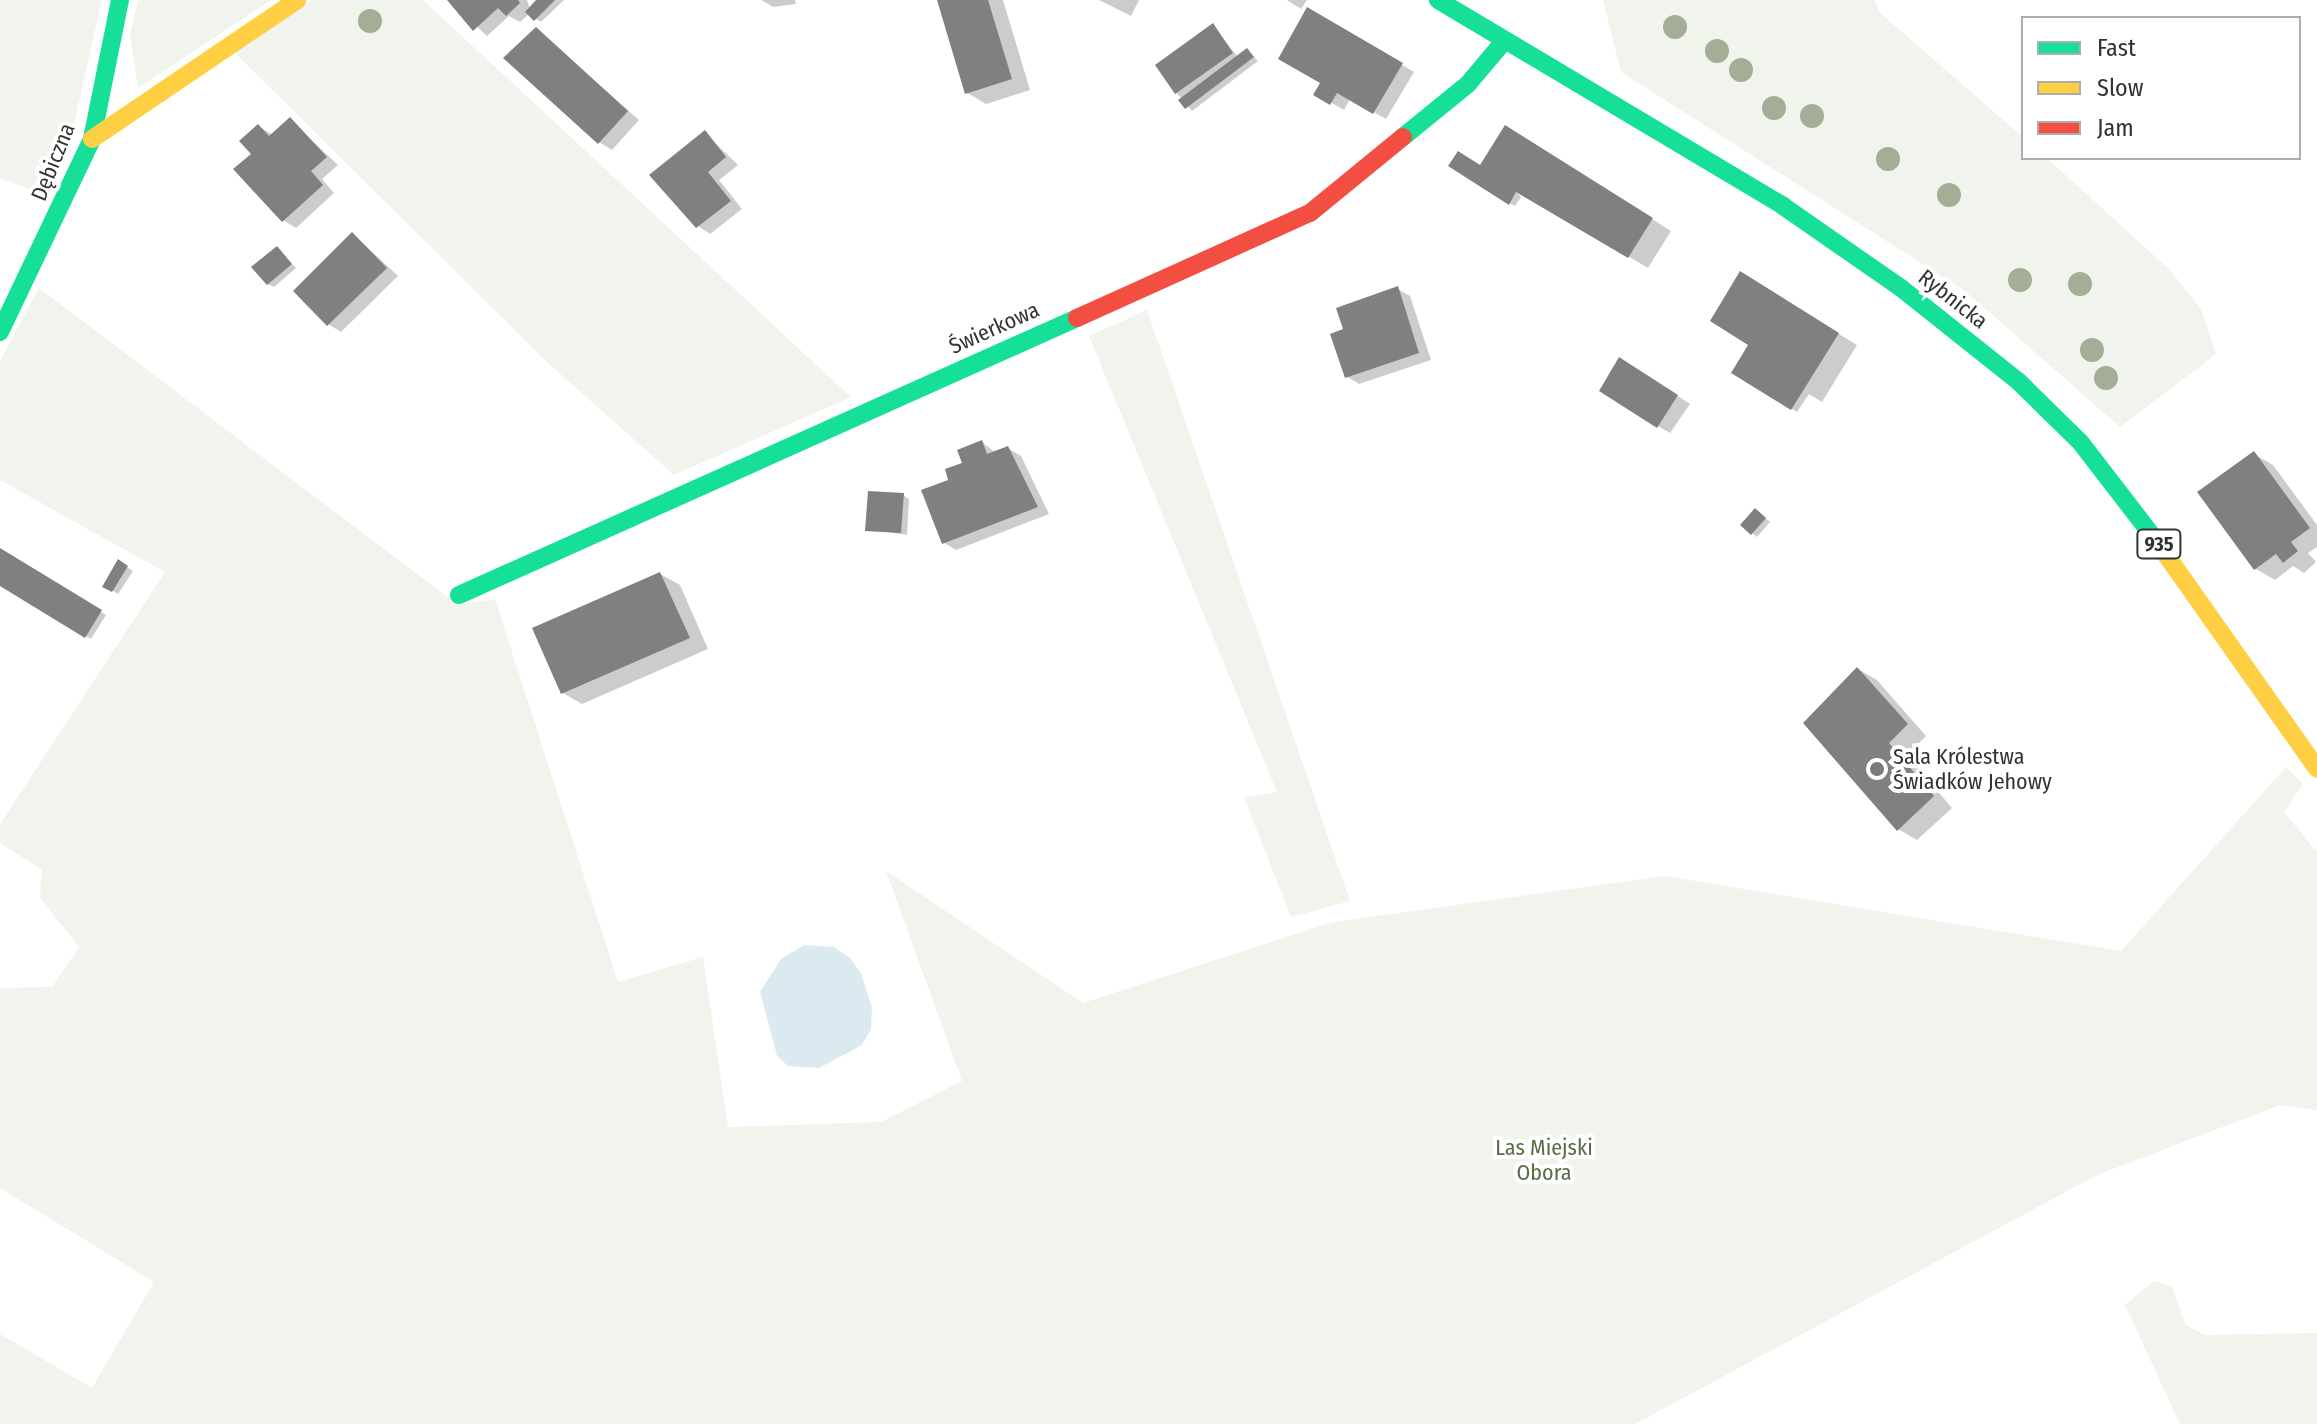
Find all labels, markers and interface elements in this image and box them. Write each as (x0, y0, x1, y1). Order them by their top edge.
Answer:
legend (2021, 16, 2301, 160)
text: Fast (2097, 34, 2136, 62)
text: Slow (2097, 74, 2143, 102)
text: Jam (2097, 114, 2134, 142)
street label: Dębiczna (26, 119, 80, 205)
street label: Rybnicka (1913, 264, 1993, 334)
street label: Świerkowa (945, 296, 1043, 360)
road number: 935 (2135, 528, 2183, 560)
place label: Sala Królestwa Świadków Jehowy (1893, 743, 2052, 794)
marker: Sala Królestwa Świadków Jehowy (1868, 760, 1886, 778)
park label: Las Miejski Obora (1495, 1134, 1593, 1186)

